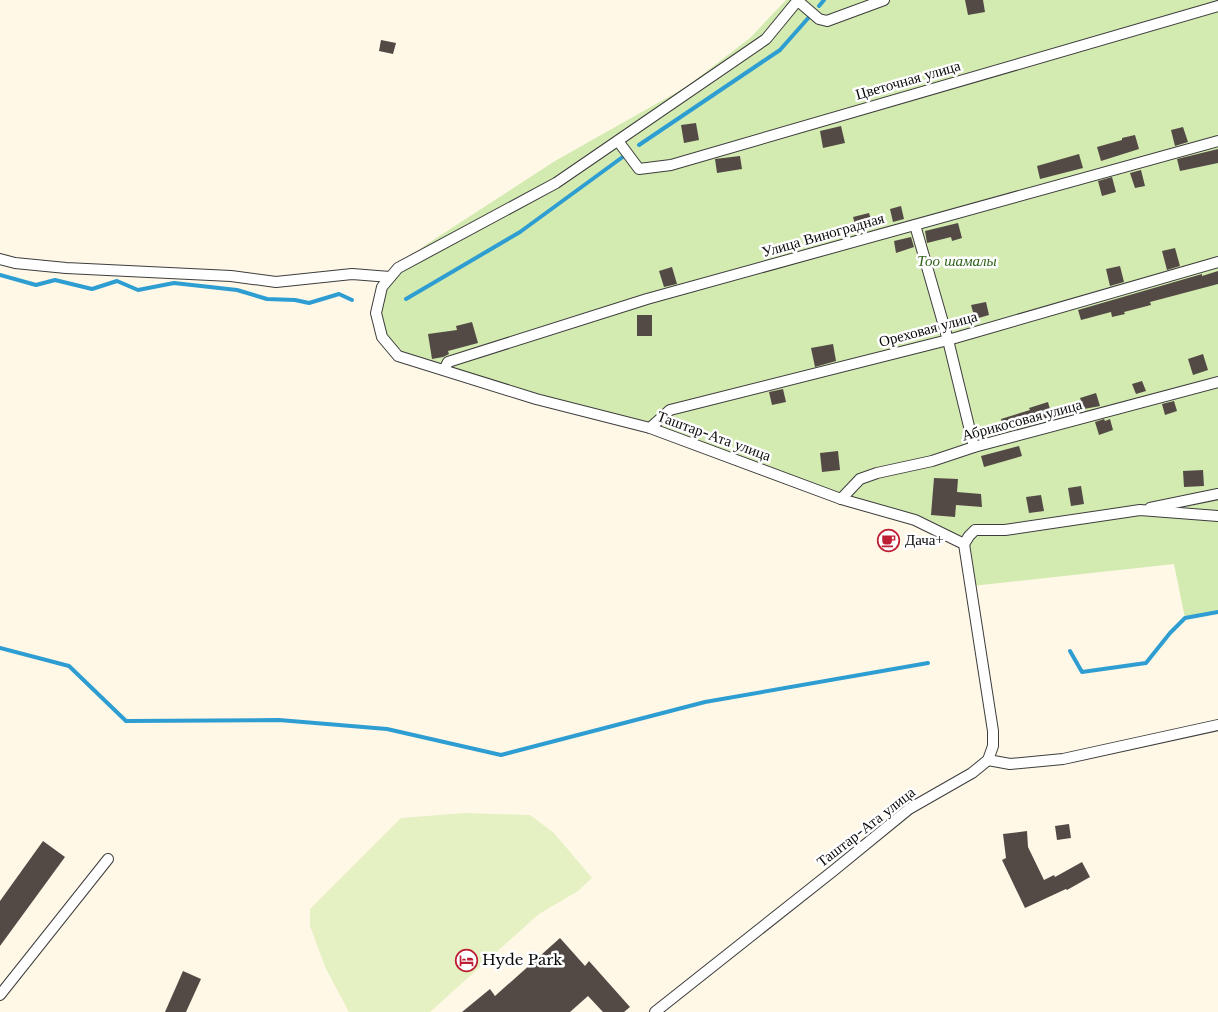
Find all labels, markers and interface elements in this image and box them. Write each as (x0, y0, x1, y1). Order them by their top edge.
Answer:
street label: Цветочная улица (853, 55, 963, 104)
street label: Улица Виноградная (759, 208, 886, 261)
park label: Тоо шамалы (917, 251, 997, 270)
street label: Ореховая улица (877, 306, 979, 351)
street label: Абрикосовая улица (960, 394, 1084, 445)
street label: Таштар-Ата улица (655, 406, 774, 465)
cafe icon: Дача+ (877, 528, 901, 552)
place label: Дача+ (905, 530, 944, 549)
street label: Таштар-Ата улица (813, 782, 919, 871)
hotel icon: Hyde Park (454, 948, 478, 972)
place label: Hyde Park (482, 950, 563, 969)

